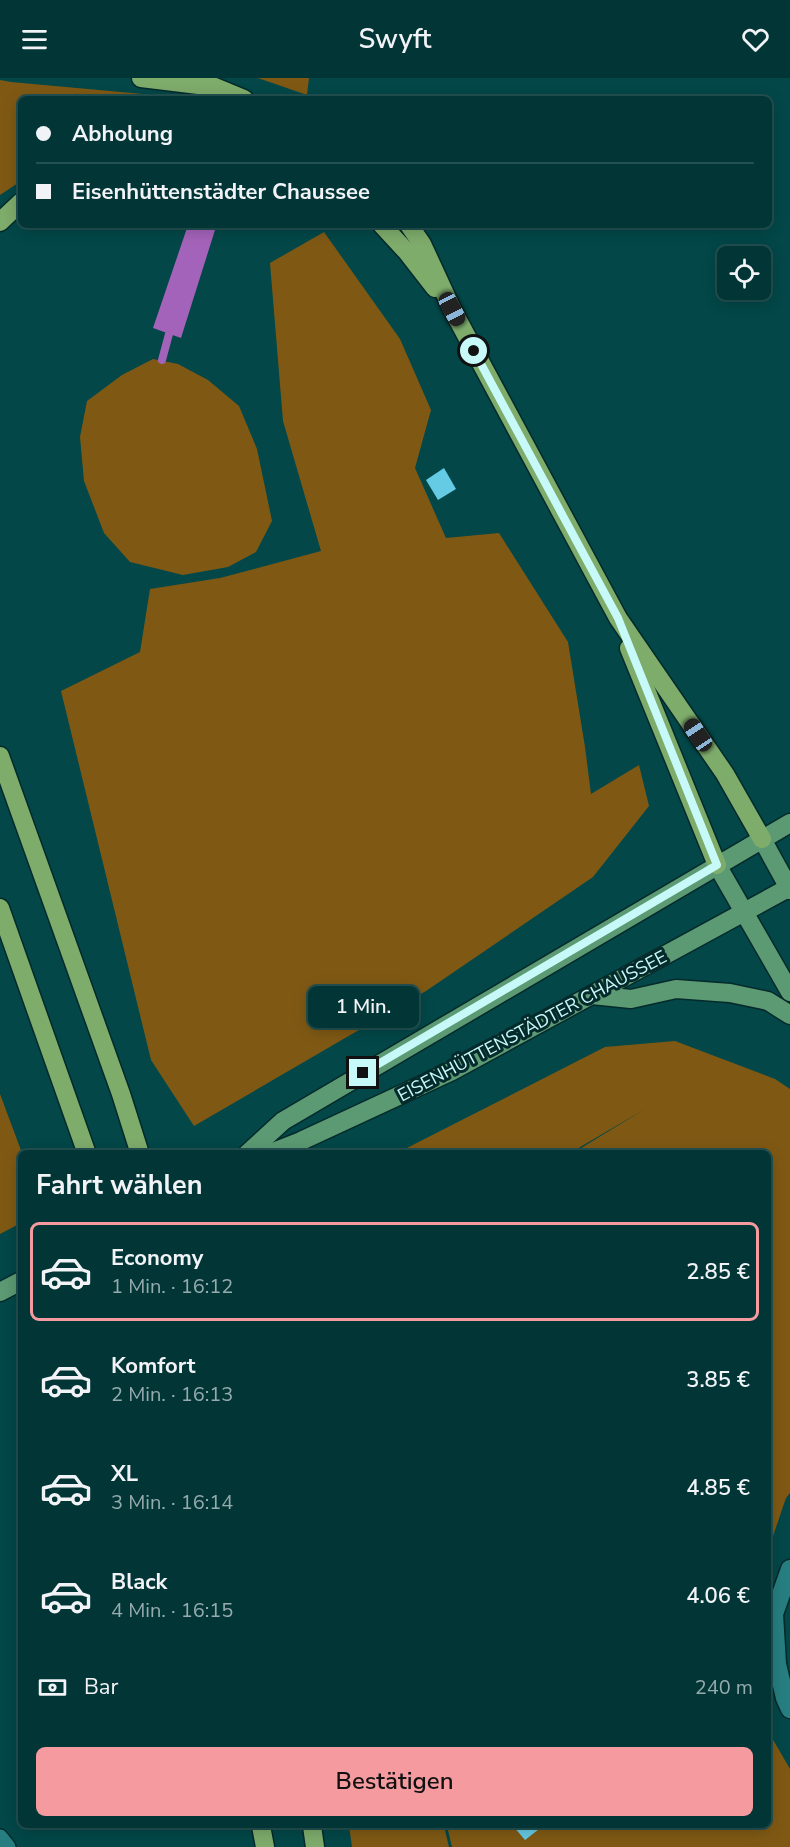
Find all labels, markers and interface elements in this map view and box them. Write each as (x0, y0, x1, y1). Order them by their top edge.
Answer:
text: Swyft (359, 21, 431, 58)
icon: menu (18, 23, 51, 56)
icon: heart (739, 23, 772, 56)
text: Abholung (72, 119, 173, 149)
text: Eisenhüttenstädter Chaussee (72, 177, 370, 207)
map controls (717, 246, 771, 300)
button: locate (717, 246, 771, 300)
car (436, 289, 468, 329)
route start (460, 337, 487, 364)
car (680, 715, 716, 755)
street label: EISENHÜTTENSTÄDTER CHAUSSEE (393, 945, 671, 1107)
callout: 1 Min. (308, 986, 418, 1028)
text: 1 Min. (336, 993, 391, 1020)
route end (349, 1059, 376, 1086)
text: Fahrt wählen (36, 1167, 202, 1204)
text: Economy (111, 1243, 203, 1273)
icon: car (39, 1245, 93, 1299)
text: 2.85 € (686, 1257, 750, 1287)
text: 1 Min. · 16:12 (111, 1273, 233, 1300)
text: Komfort (111, 1351, 195, 1381)
icon: car (39, 1353, 93, 1407)
text: 3.85 € (686, 1365, 750, 1395)
text: 2 Min. · 16:13 (111, 1381, 233, 1408)
text: XL (111, 1459, 138, 1489)
icon: car (39, 1461, 93, 1515)
text: 4.85 € (686, 1473, 750, 1503)
text: 3 Min. · 16:14 (111, 1489, 233, 1516)
text: Black (111, 1567, 167, 1597)
icon: car (39, 1569, 93, 1623)
text: 4.06 € (686, 1581, 750, 1611)
text: 4 Min. · 16:15 (111, 1597, 233, 1624)
icon: cash (36, 1671, 69, 1704)
text: Bar (84, 1672, 118, 1702)
text: 240 m (695, 1674, 753, 1701)
button: Bestätigen (36, 1747, 753, 1816)

